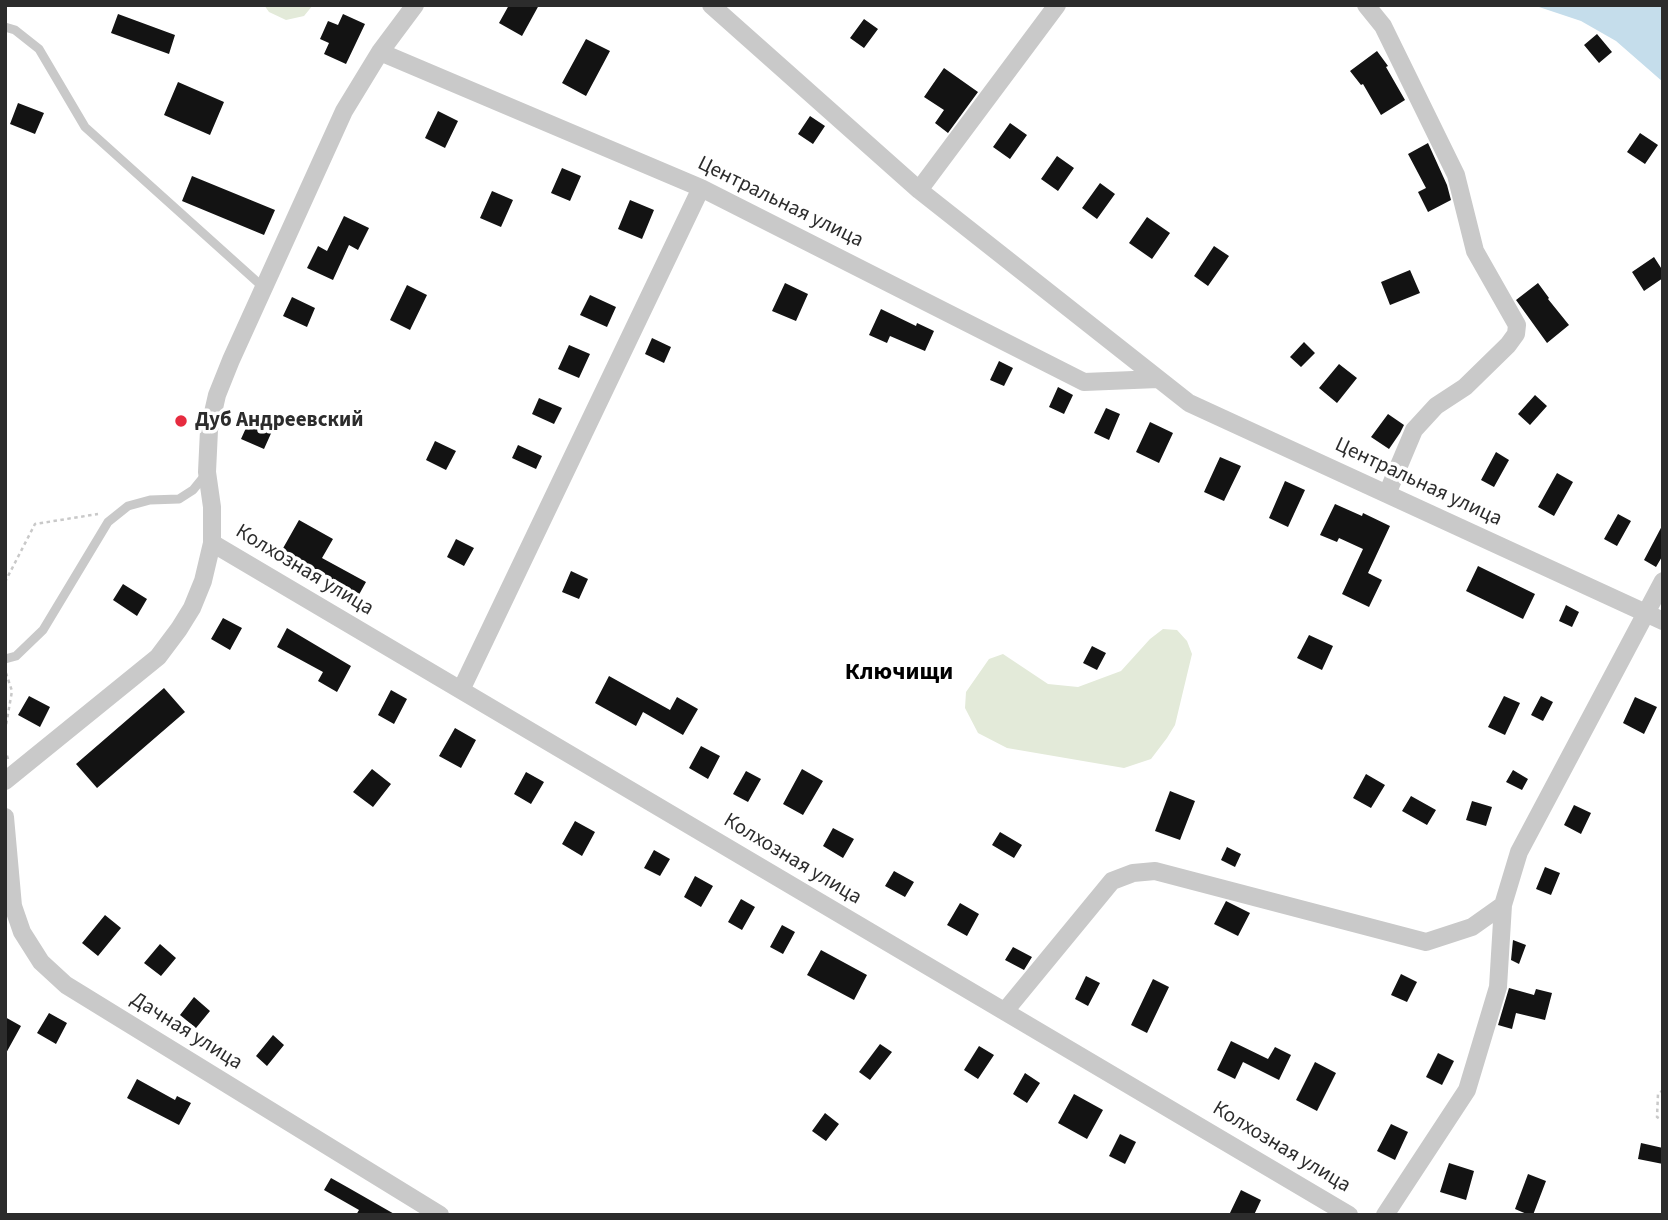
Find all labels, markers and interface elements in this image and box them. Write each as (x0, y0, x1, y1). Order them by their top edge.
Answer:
street label: Центральная улица (693, 152, 867, 254)
place label: Дуб Андреевский (195, 408, 363, 434)
marker: Дуб Андреевский (173, 413, 189, 429)
street label: Центральная улица (1330, 433, 1506, 533)
street label: Колхозная улица (230, 520, 378, 622)
district label: Ключищи (845, 660, 953, 688)
street label: Колхозная улица (718, 809, 866, 911)
street label: Дачная улица (125, 988, 247, 1076)
street label: Колхозная улица (1207, 1097, 1355, 1199)

